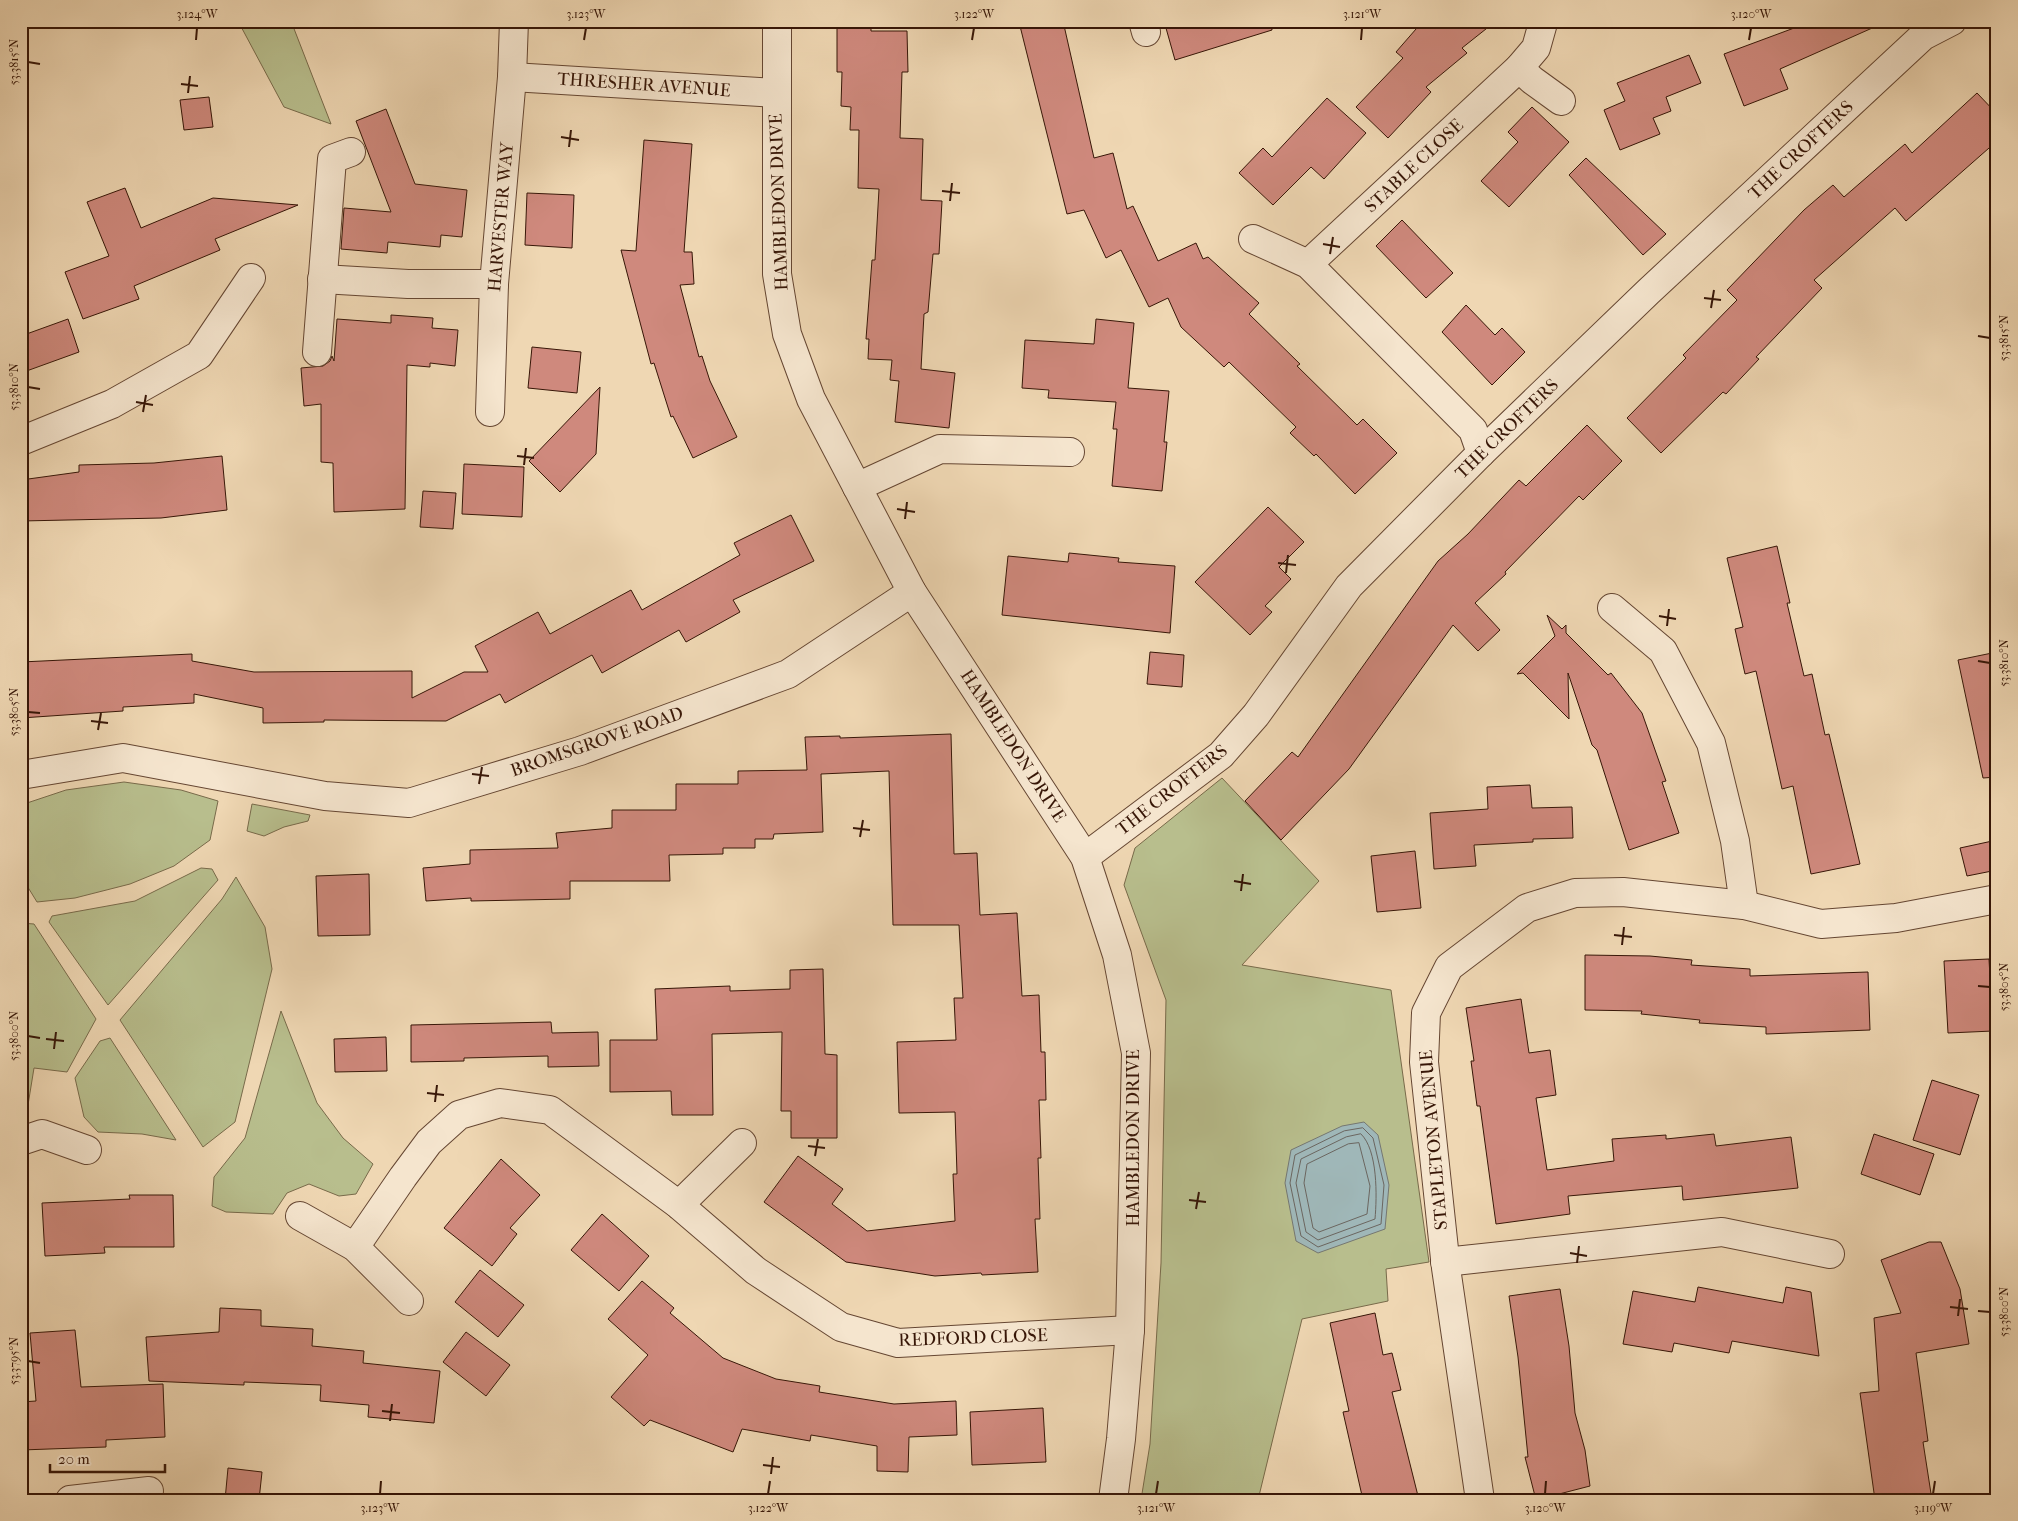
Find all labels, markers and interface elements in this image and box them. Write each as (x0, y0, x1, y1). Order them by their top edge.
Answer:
text: 3.124°W (177, 7, 219, 21)
text: 3.123°W (567, 7, 607, 21)
text: 3.122°W (954, 7, 995, 21)
text: 3.121°W (1343, 7, 1382, 21)
text: 3.120°W (1731, 7, 1772, 21)
text: 53.3815°N (7, 39, 21, 85)
street label: THRESHER AVENUE (557, 68, 731, 102)
street label: THE CROFTERS (1744, 96, 1858, 204)
street label: HAMBLEDON DRIVE (765, 113, 793, 291)
street label: STABLE CLOSE (1360, 115, 1468, 217)
street label: HARVESTER WAY (484, 141, 518, 293)
text: 53.3815°N (1997, 315, 2011, 361)
text: 53.3810°N (7, 363, 21, 411)
street label: THE CROFTERS (1451, 374, 1563, 484)
text: 53.3810°N (1997, 639, 2011, 687)
street label: HAMBLEDON DRIVE (956, 666, 1070, 826)
text: 53.3805°N (7, 688, 21, 736)
street label: BROMSGROVE ROAD (508, 703, 686, 781)
street label: THE CROFTERS (1112, 740, 1232, 840)
text: 53.3805°N (1997, 963, 2011, 1011)
text: 53.3800°N (7, 1011, 21, 1061)
street label: HAMBLEDON DRIVE (1123, 1049, 1144, 1227)
street label: STAPLETON AVENUE (1416, 1049, 1452, 1231)
text: 53.3800°N (1997, 1287, 2011, 1337)
street label: REDFORD CLOSE (898, 1325, 1048, 1351)
text: 53.3795°N (7, 1337, 21, 1385)
scale bar (50, 1441, 165, 1473)
text: 20 m (58, 1450, 90, 1468)
text: 3.123°W (361, 1501, 401, 1515)
text: 3.122°W (748, 1501, 789, 1515)
text: 3.121°W (1137, 1501, 1176, 1515)
text: 3.120°W (1525, 1501, 1566, 1515)
text: 3.119°W (1914, 1501, 1953, 1515)

